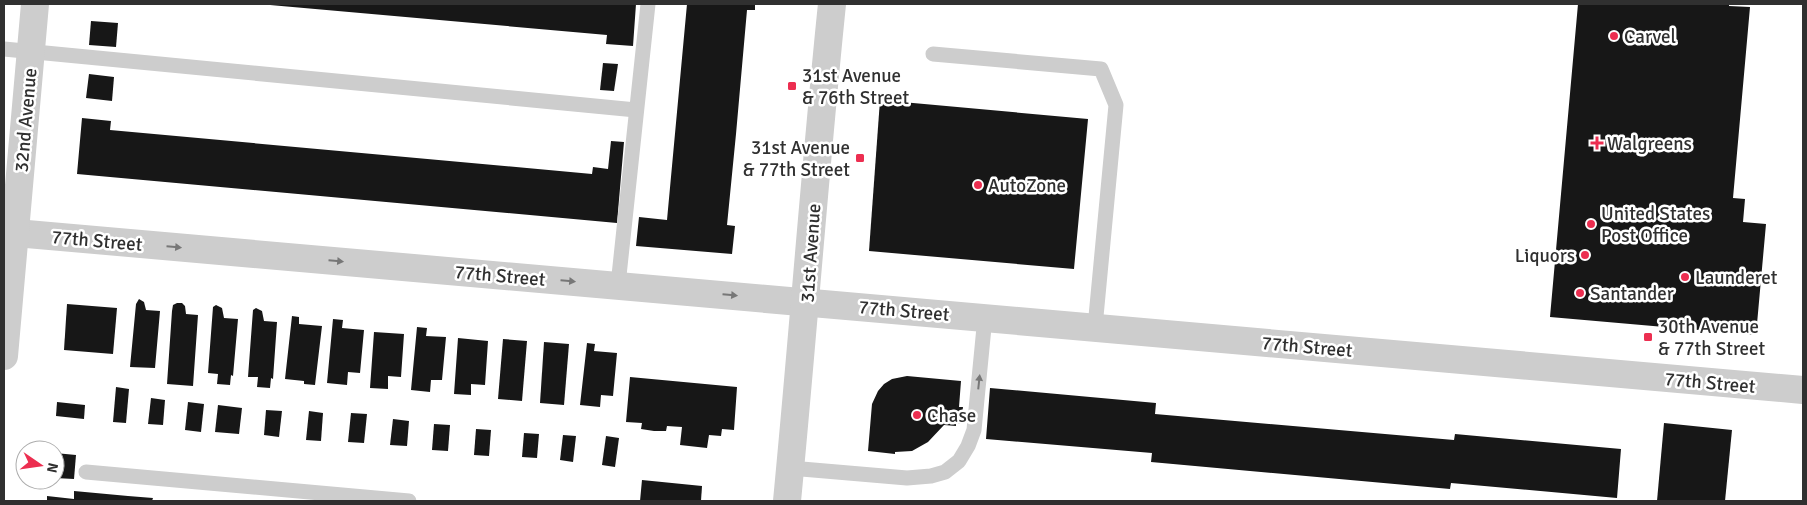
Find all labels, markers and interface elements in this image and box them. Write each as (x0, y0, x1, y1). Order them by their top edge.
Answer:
place label: Carvel (1624, 25, 1676, 49)
marker: Carvel (1608, 30, 1620, 42)
place label: 31st Avenue & 76th Street (802, 64, 910, 110)
street label: 32nd Avenue (9, 67, 43, 173)
marker: 31st Avenue & 76th Street (786, 80, 798, 92)
place label: Walgreens (1607, 132, 1692, 156)
place label: 31st Avenue & 77th Street (743, 136, 850, 182)
marker: Walgreens (1591, 137, 1603, 149)
marker: 31st Avenue & 77th Street (854, 152, 866, 164)
place label: AutoZone (988, 174, 1066, 198)
marker: AutoZone (972, 179, 984, 191)
place label: United States Post Office (1601, 202, 1710, 248)
street label: 31st Avenue (796, 203, 826, 303)
marker: United States Post Office (1585, 218, 1597, 230)
street label: 77th Street (50, 225, 144, 257)
one-way arrow (167, 243, 183, 251)
place label: Liquors (1515, 244, 1575, 268)
marker: Liquors (1579, 249, 1591, 261)
one-way arrow (329, 257, 345, 265)
street label: 77th Street (453, 260, 547, 292)
place label: Launderet (1695, 266, 1778, 290)
marker: Launderet (1679, 271, 1691, 283)
one-way arrow (560, 277, 576, 285)
place label: Santander (1590, 282, 1674, 306)
marker: Santander (1574, 287, 1586, 299)
one-way arrow (722, 291, 738, 299)
street label: 77th Street (857, 295, 951, 327)
place label: 30th Avenue & 77th Street (1658, 315, 1766, 361)
street label: 77th Street (1260, 331, 1354, 363)
marker: 30th Avenue & 77th Street (1642, 331, 1654, 343)
street label: 77th Street (1663, 367, 1757, 399)
one-way arrow (975, 373, 983, 389)
place label: Chase (927, 404, 976, 428)
marker: Chase (911, 409, 923, 421)
north arrow (15, 440, 65, 490)
text: N (43, 461, 62, 474)

